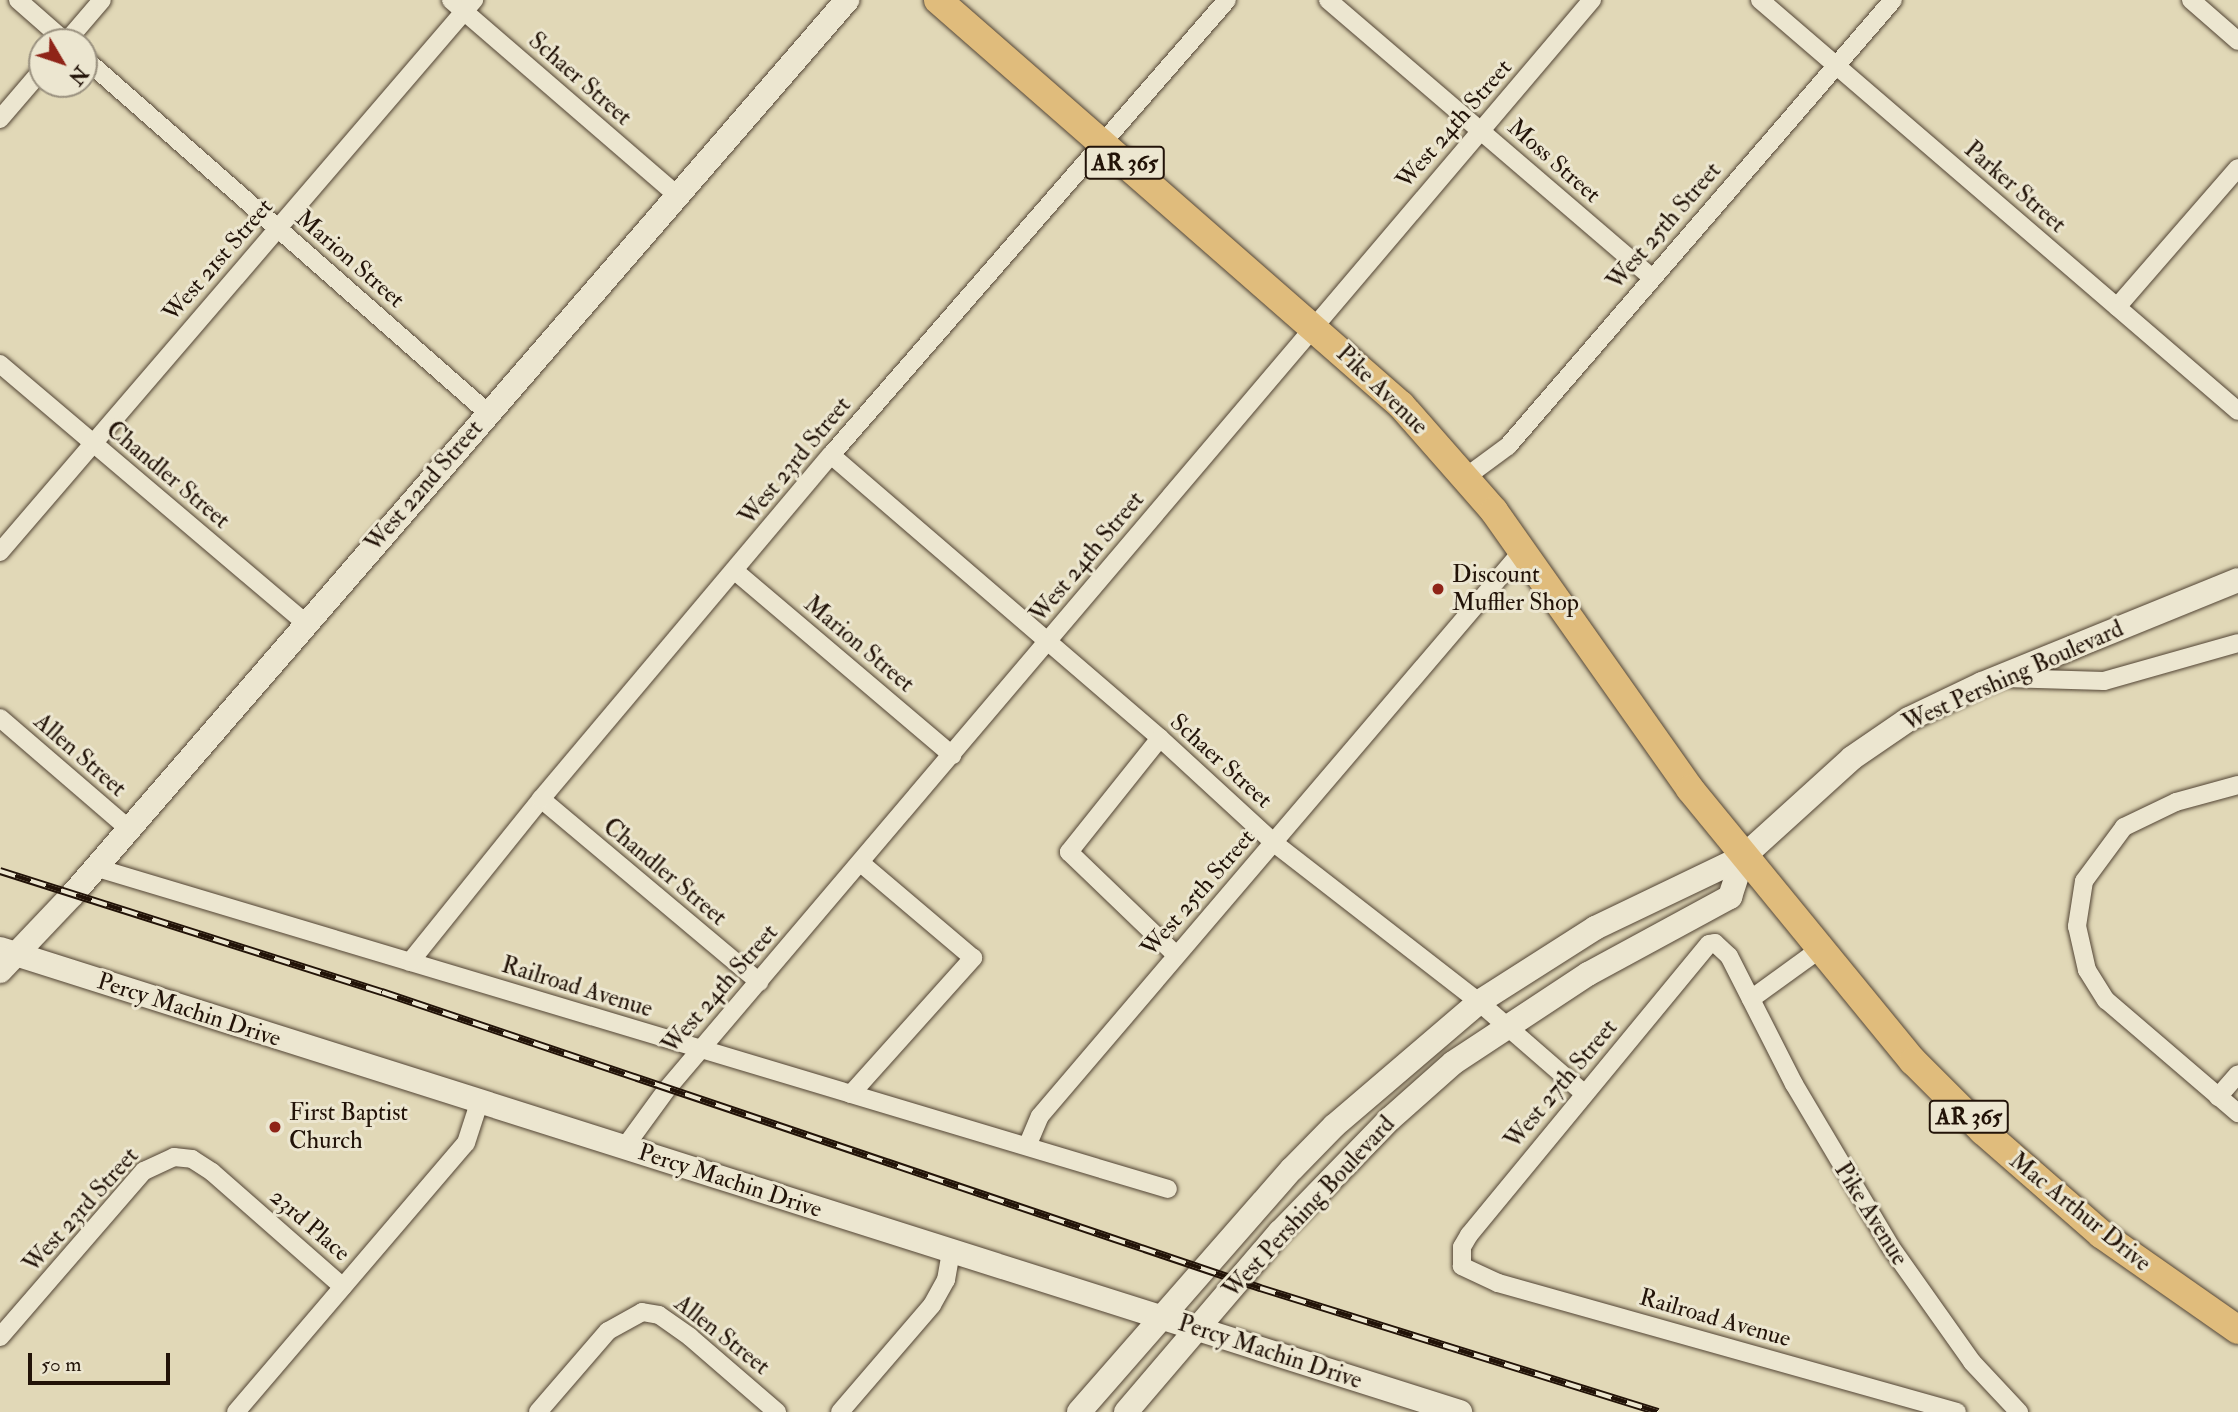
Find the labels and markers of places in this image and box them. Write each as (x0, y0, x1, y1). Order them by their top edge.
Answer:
place label: Discount Muffler Shop (1452, 561, 1579, 617)
marker: Discount Muffler Shop (1430, 581, 1446, 597)
place label: First Baptist Church (289, 1099, 408, 1155)
marker: First Baptist Church (267, 1119, 283, 1135)

